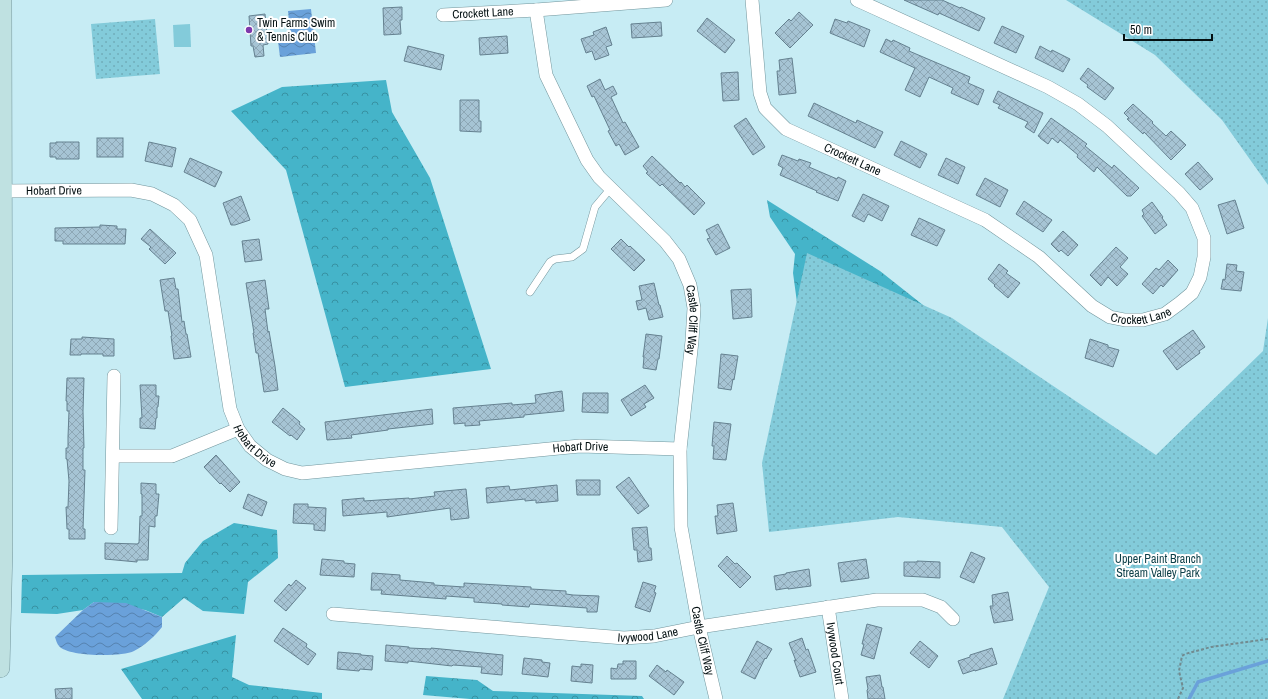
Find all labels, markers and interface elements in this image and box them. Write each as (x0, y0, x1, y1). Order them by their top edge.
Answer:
street label: Crockett Lane (452, 3, 514, 22)
place label: Twin Farms Swim & Tennis Club (257, 15, 335, 45)
scale bar (1124, 16, 1212, 42)
text: 50 m (1130, 22, 1152, 38)
marker: Twin Farms Swim & Tennis Club (244, 25, 254, 35)
street label: Crockett Lane (821, 139, 884, 179)
street label: Hobart Drive (26, 182, 82, 199)
street label: Castle Cliff Way (682, 284, 702, 356)
street label: Crockett Lane (1109, 304, 1175, 328)
street label: Hobart Drive (229, 423, 279, 471)
street label: Hobart Drive (552, 438, 609, 457)
park label: Upper Paint Branch Stream Valley Park (1115, 551, 1201, 581)
street label: Castle Cliff Way (687, 605, 718, 677)
street label: Ivywood Court (822, 621, 848, 686)
street label: Ivywood Lane (617, 623, 679, 646)

